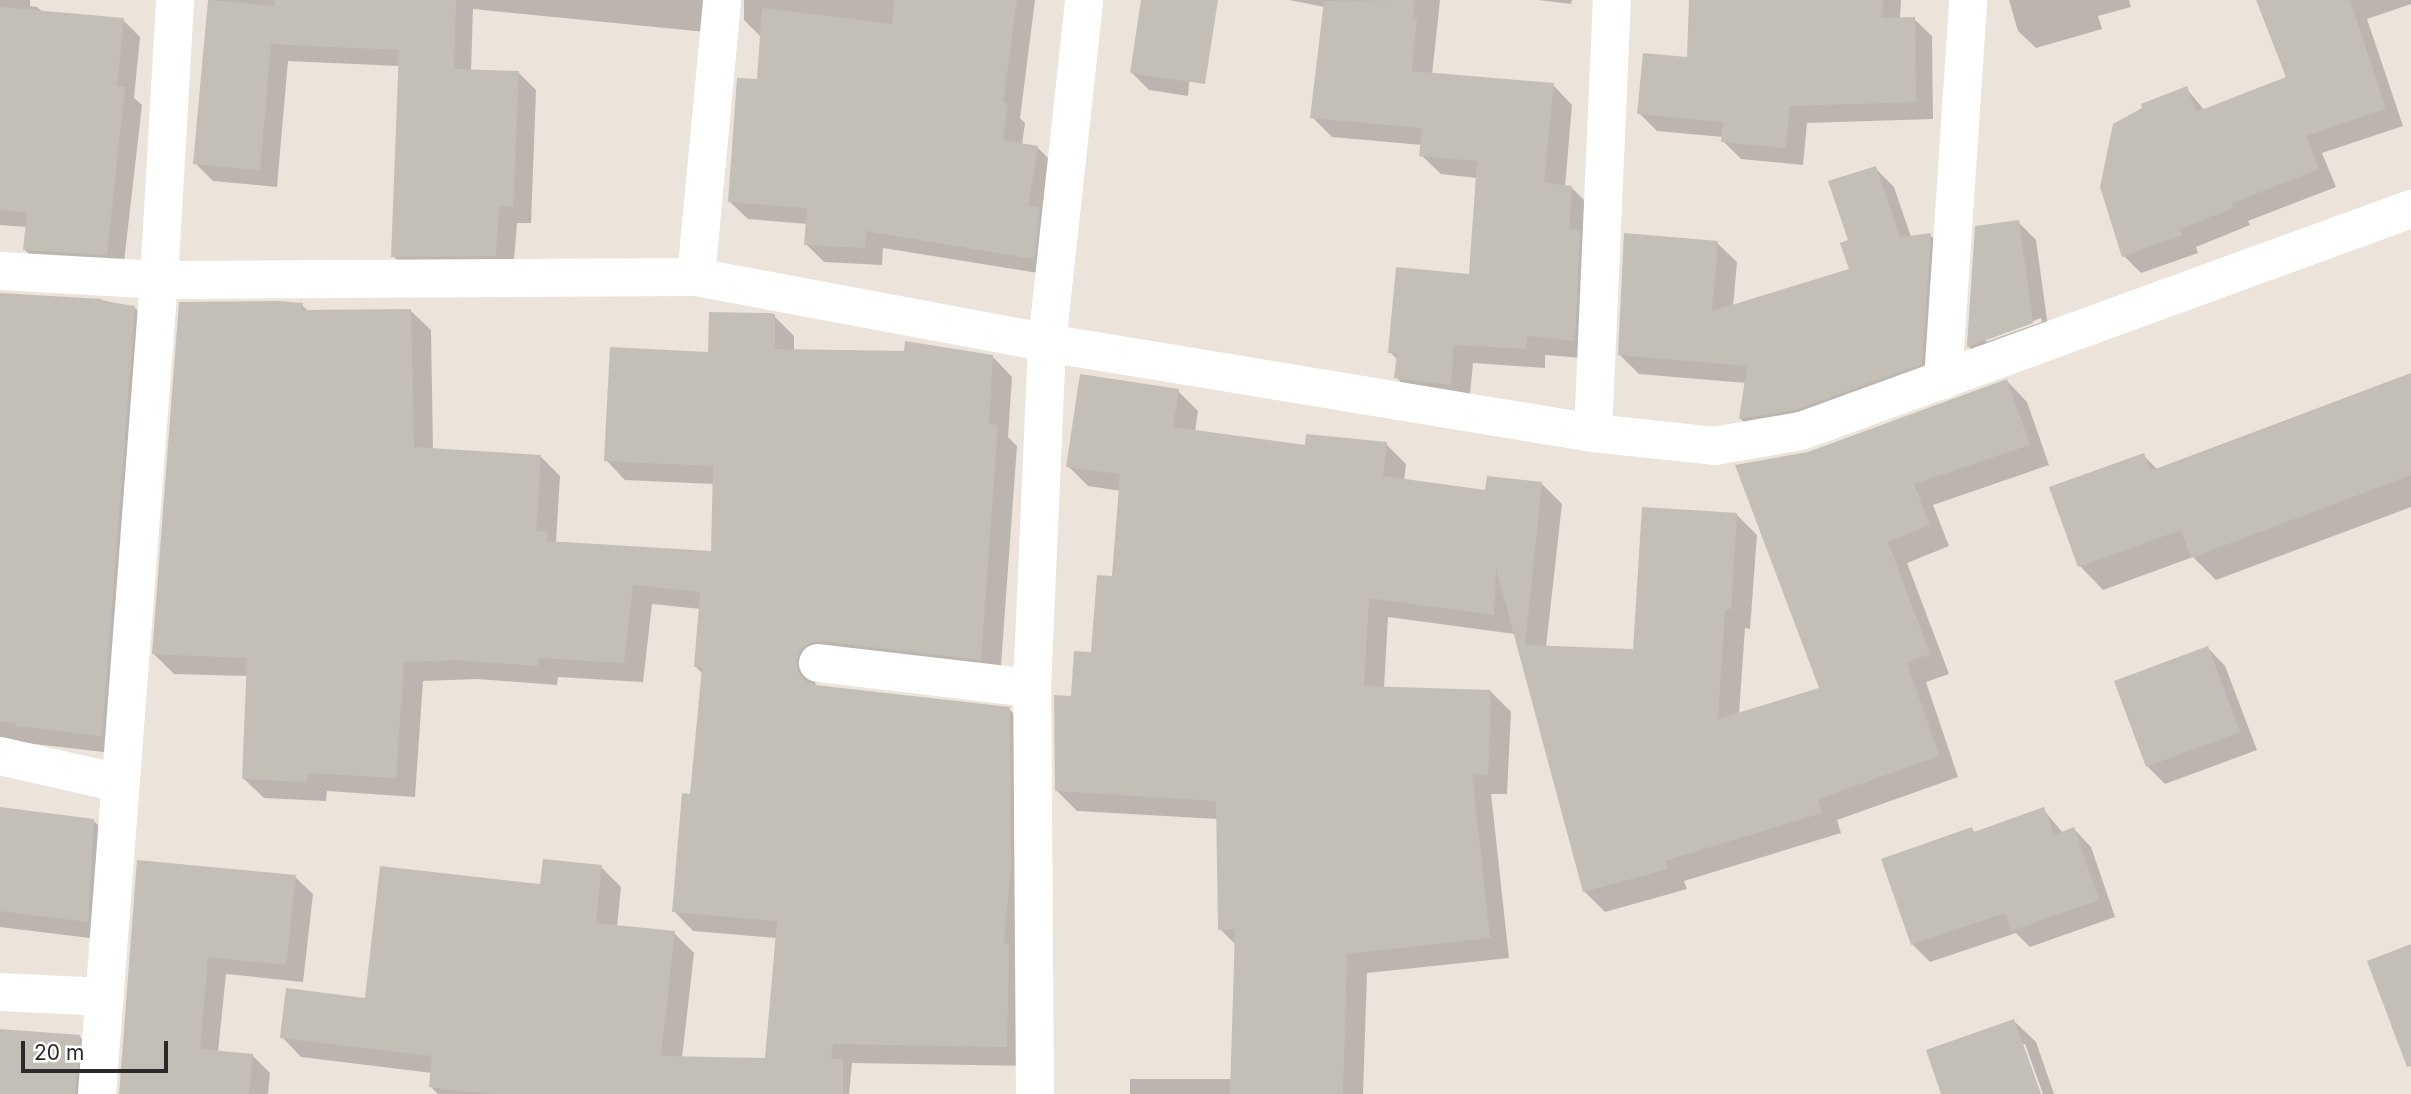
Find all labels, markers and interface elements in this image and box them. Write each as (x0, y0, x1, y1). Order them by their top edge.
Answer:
scale bar (24, 1028, 172, 1072)
text: 20 m (34, 1040, 84, 1065)

